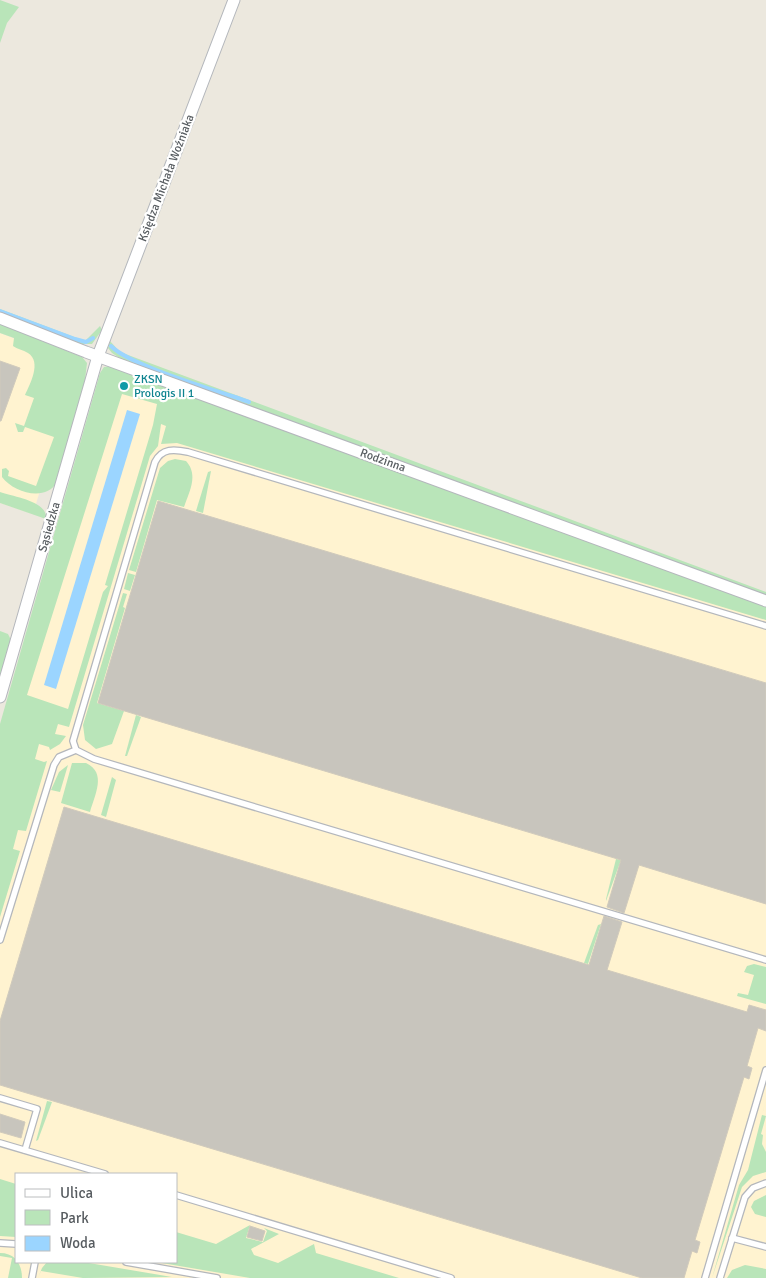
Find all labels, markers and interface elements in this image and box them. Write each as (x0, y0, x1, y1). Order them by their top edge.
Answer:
street label: Księdza Michała Woźniaka (135, 112, 198, 244)
place label: ZKSN Prologis II 1 (134, 372, 194, 401)
marker: ZKSN Prologis II 1 (118, 380, 130, 392)
street label: Rodzinna (358, 445, 408, 476)
street label: Sąsiedzka (35, 500, 64, 554)
legend (15, 1173, 178, 1263)
text: Ulica (60, 1184, 93, 1202)
text: Park (60, 1209, 89, 1227)
text: Woda (60, 1234, 96, 1252)

